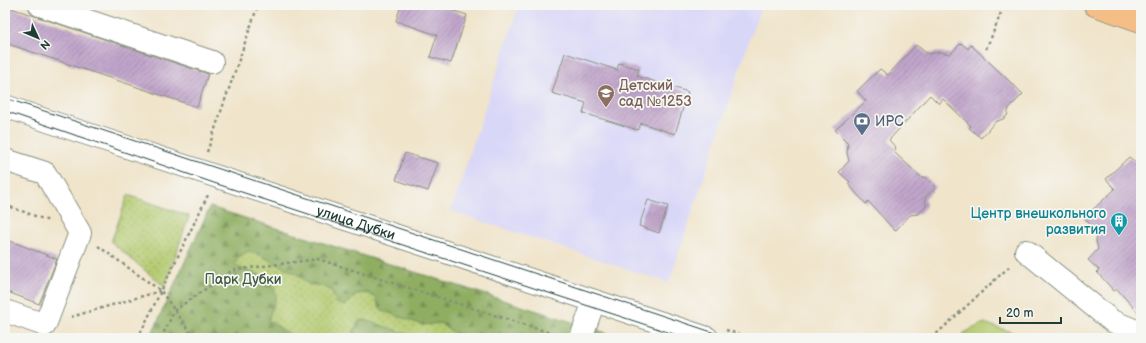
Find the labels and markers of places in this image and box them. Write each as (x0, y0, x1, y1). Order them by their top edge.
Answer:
place label: Детский сад №1253 (619, 77, 692, 110)
school or university icon: Детский сад №1253 (596, 83, 616, 108)
bank icon: ИРС (852, 111, 872, 136)
place label: ИРС (875, 113, 904, 130)
place label: Центр внешкольного развития (971, 205, 1106, 238)
building icon: Центр внешкольного развития (1109, 211, 1129, 236)

